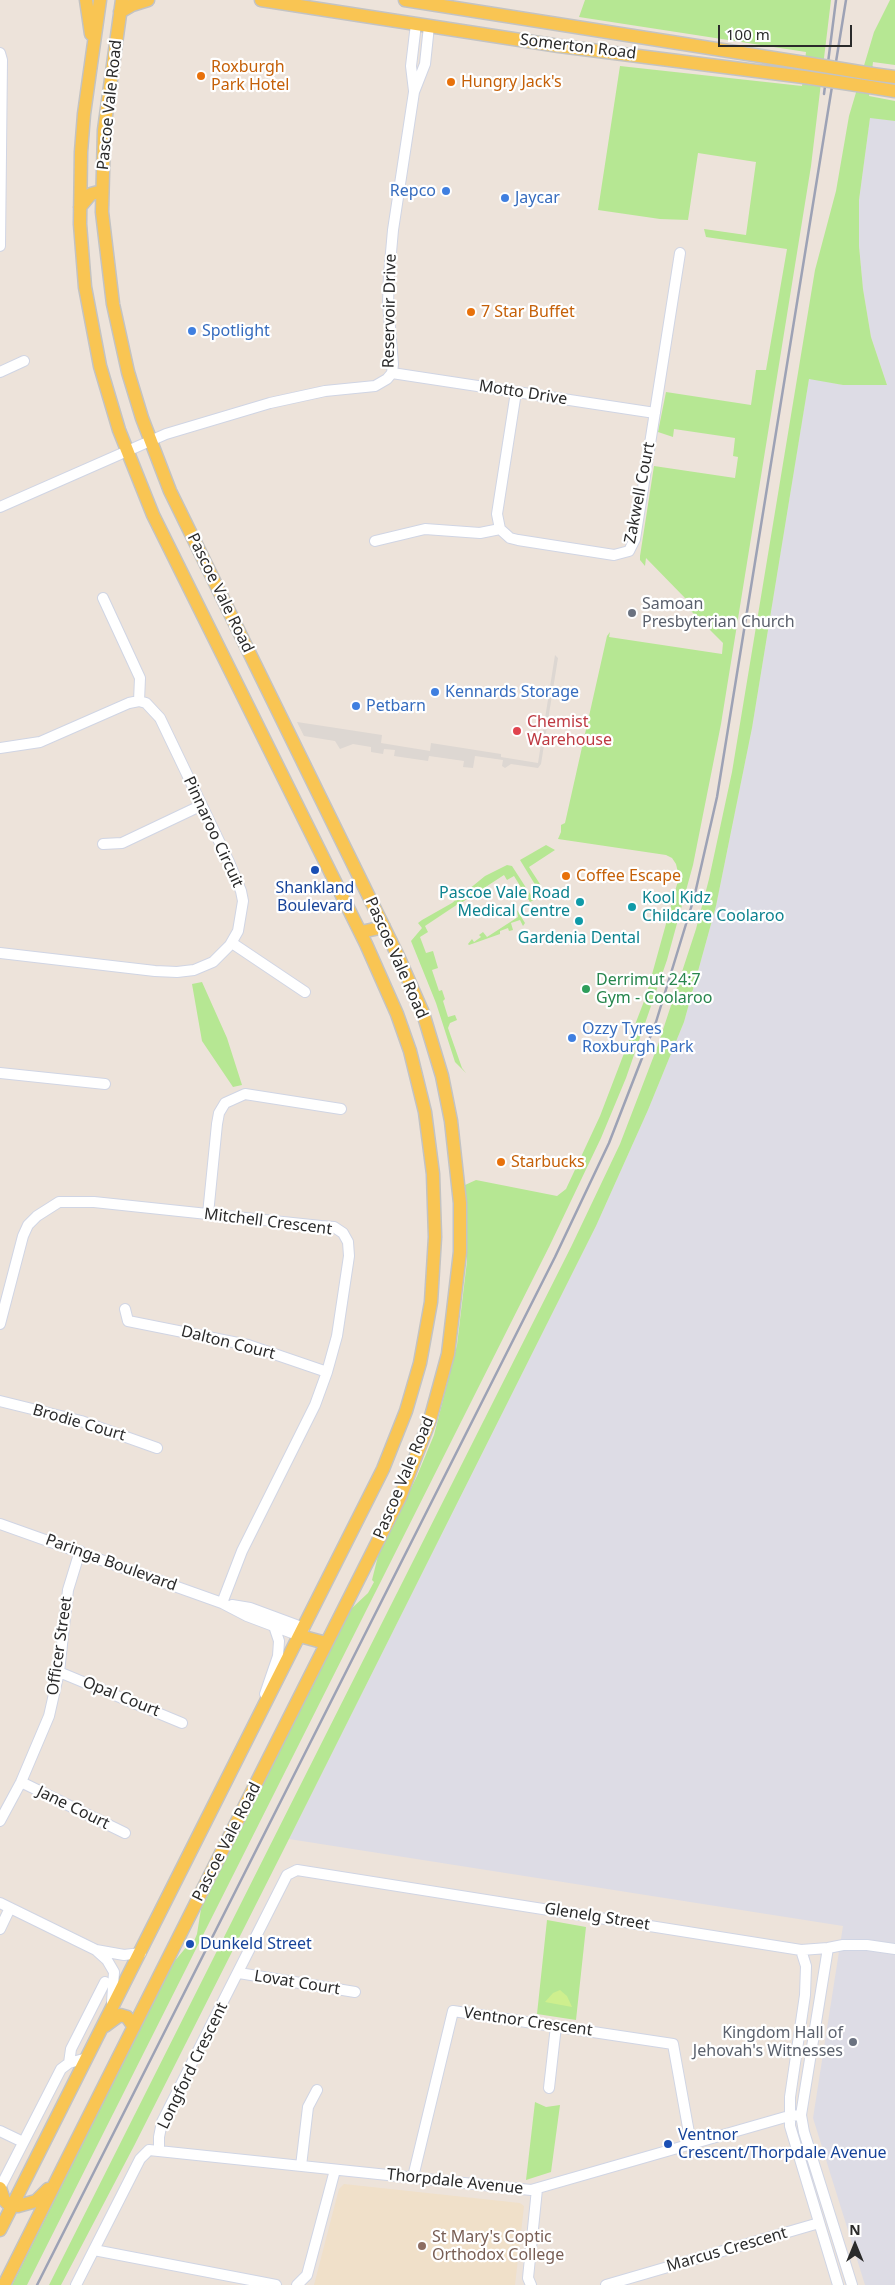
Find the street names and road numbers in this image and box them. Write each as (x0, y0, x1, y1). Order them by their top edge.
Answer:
street label: Somerton Road (519, 30, 637, 64)
street label: Pascoe Vale Road (94, 39, 126, 171)
street label: Reservoir Drive (379, 254, 401, 368)
street label: Motto Drive (477, 377, 569, 409)
street label: Zakwell Court (621, 441, 659, 545)
street label: Pascoe Vale Road (183, 530, 257, 656)
street label: Pinnaroo Circuit (179, 773, 247, 891)
street label: Pascoe Vale Road (361, 894, 431, 1022)
street label: Mitchell Crescent (203, 1205, 333, 1239)
street label: Dalton Court (179, 1322, 277, 1364)
street label: Brodie Court (30, 1401, 128, 1445)
street label: Pascoe Vale Road (370, 1414, 438, 1542)
street label: Paringa Boulevard (43, 1530, 179, 1596)
street label: Officer Street (44, 1595, 76, 1697)
street label: Opal Court (80, 1673, 162, 1721)
street label: Pascoe Vale Road (189, 1779, 265, 1905)
street label: Jane Court (34, 1782, 112, 1834)
street label: Glenelg Street (543, 1899, 651, 1935)
street label: Lovat Court (253, 1967, 341, 1999)
street label: Longford Crescent (154, 1999, 232, 2133)
street label: Ventnor Crescent (462, 2003, 594, 2041)
street label: Thorpdale Avenue (386, 2165, 524, 2199)
street label: Marcus Crescent (664, 2224, 790, 2276)

